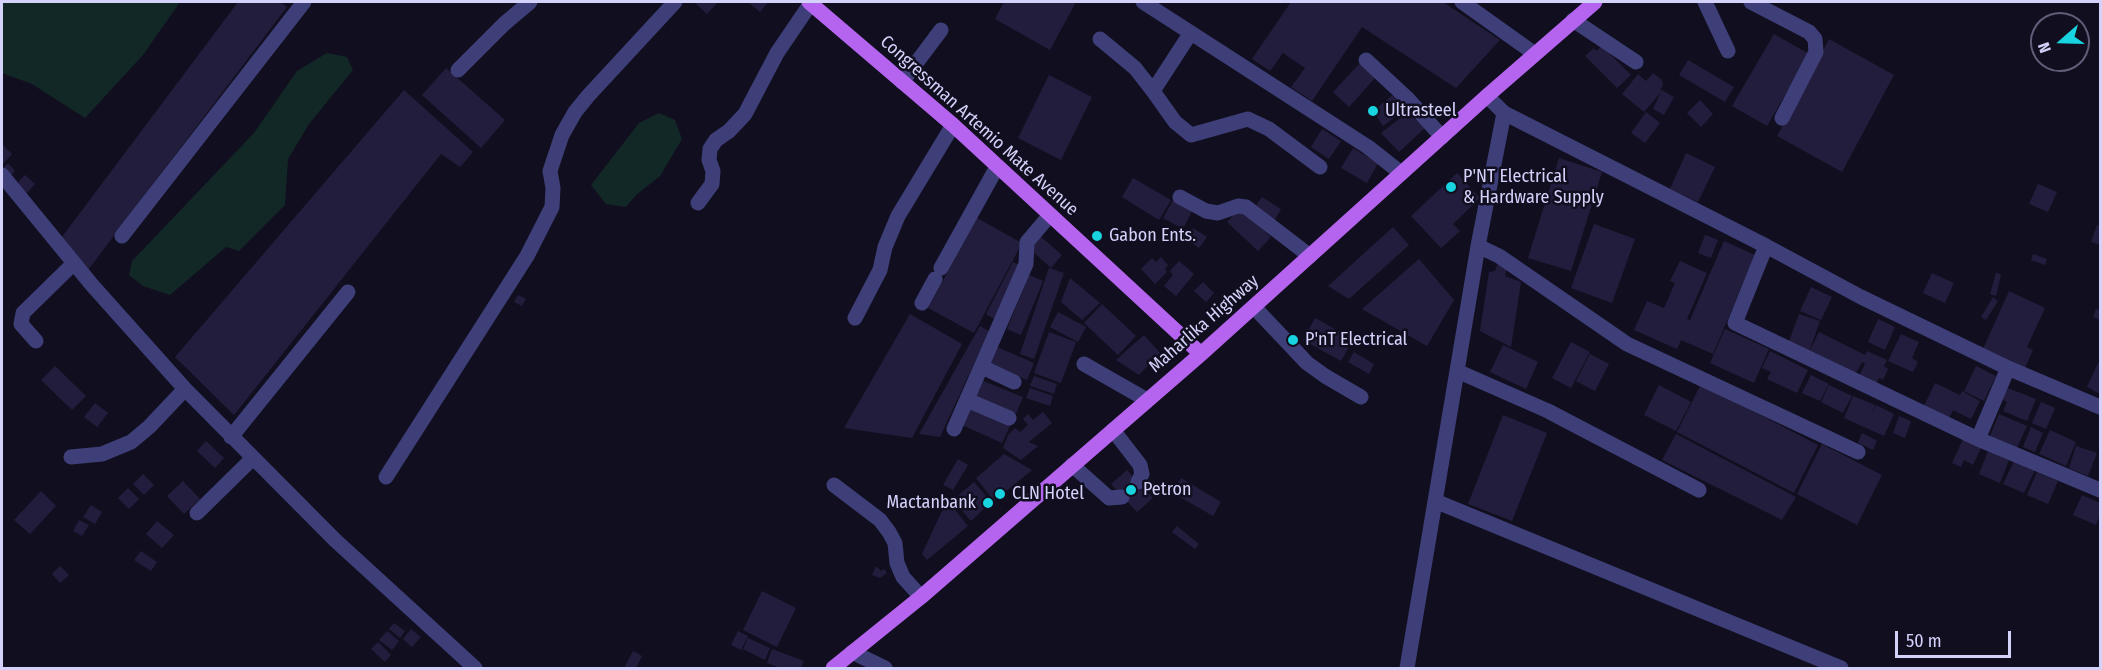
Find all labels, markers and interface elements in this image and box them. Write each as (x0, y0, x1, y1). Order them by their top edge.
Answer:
north arrow (2030, 12, 2090, 72)
street label: Congressman Artemio Mate Avenue (875, 31, 1083, 221)
text: N (2034, 40, 2055, 55)
place label: Ultrasteel (1385, 100, 1456, 122)
marker: Ultrasteel (1366, 104, 1380, 118)
place label: P'NT Electrical & Hardware Supply (1463, 166, 1604, 208)
marker: P'NT Electrical & Hardware Supply (1444, 180, 1458, 194)
place label: Gabon Ents. (1109, 225, 1196, 247)
marker: Gabon Ents. (1090, 229, 1104, 243)
street label: Maharlika Highway (1145, 271, 1263, 377)
place label: P'nT Electrical (1305, 329, 1407, 351)
marker: P'nT Electrical (1286, 333, 1300, 347)
place label: Petron (1143, 479, 1191, 501)
place label: CLN Hotel (1012, 483, 1084, 505)
marker: Petron (1124, 483, 1138, 497)
marker: CLN Hotel (993, 487, 1007, 501)
place label: Mactanbank (887, 492, 976, 514)
marker: Mactanbank (981, 496, 995, 510)
scale bar (1898, 619, 2014, 657)
text: 50 m (1906, 630, 1942, 652)

